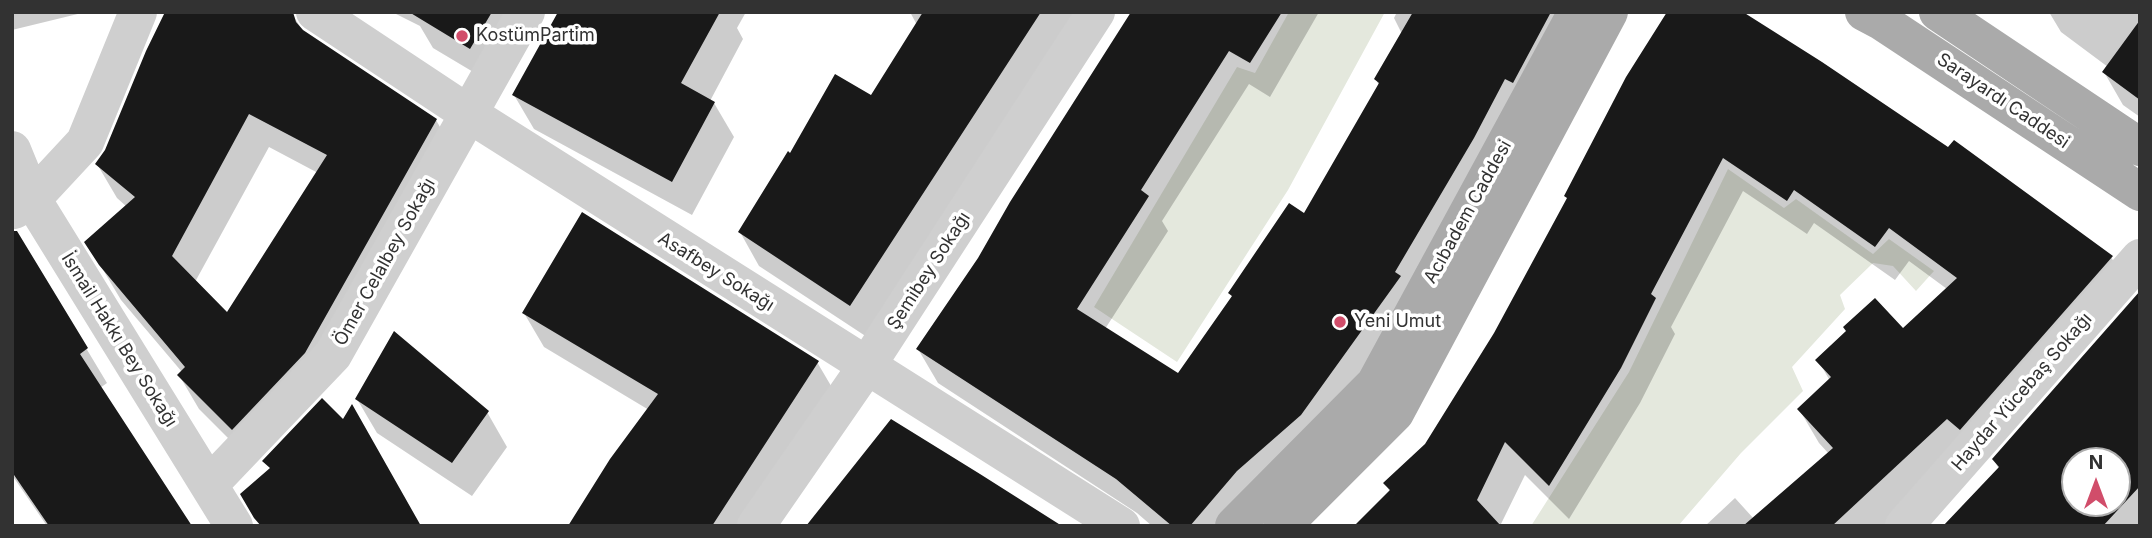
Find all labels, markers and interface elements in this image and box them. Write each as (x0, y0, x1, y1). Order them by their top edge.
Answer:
place label: KostümPartim (476, 25, 595, 47)
marker: KostümPartim (454, 28, 470, 44)
street label: Sarayardı Caddesi (1933, 49, 2073, 153)
street label: Acıbadem Caddesi (1420, 137, 1516, 287)
street label: Ömer Celalbey Sokağı (330, 174, 440, 350)
street label: Şemibey Sokağı (883, 208, 975, 334)
street label: Asafbey Sokağı (654, 228, 778, 316)
street label: İsmail Hakkı Bey Sokağı (56, 249, 182, 431)
street label: Haydar Yücebaş Sokağı (1947, 309, 2097, 475)
place label: Yeni Umut (1354, 311, 1441, 333)
marker: Yeni Umut (1332, 314, 1348, 330)
north arrow (2061, 447, 2131, 517)
text: N (2089, 451, 2103, 474)

